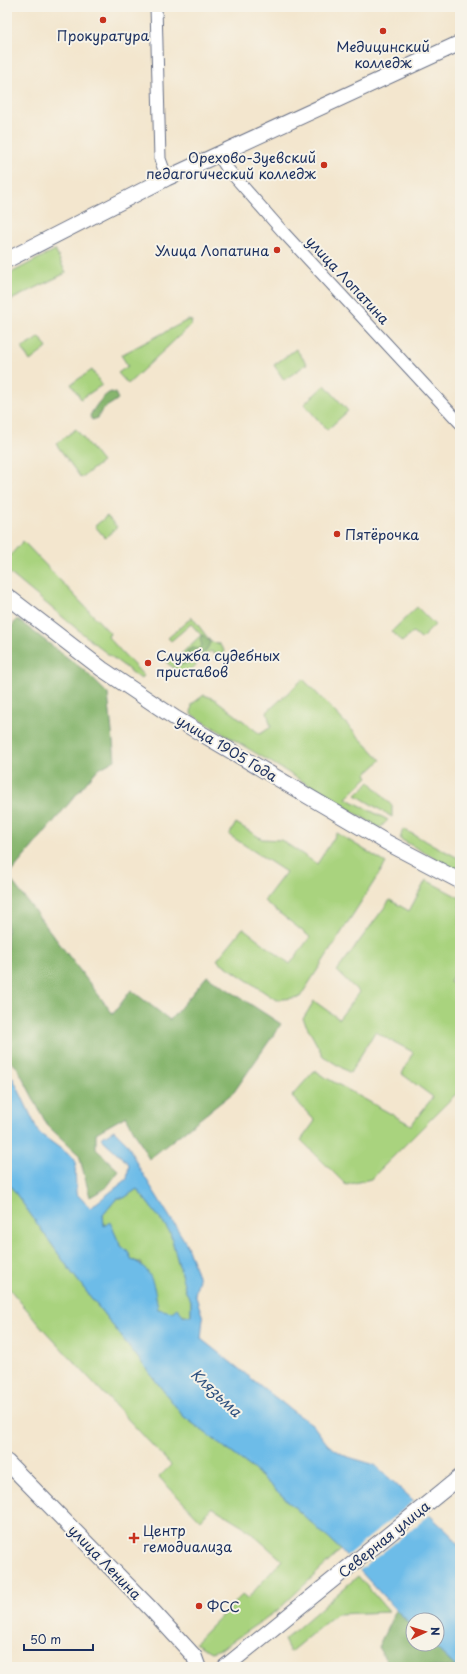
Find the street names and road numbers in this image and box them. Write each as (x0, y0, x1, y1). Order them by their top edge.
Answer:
street label: улица Лопатина (301, 231, 395, 329)
street label: улица 1905 Года (172, 709, 282, 787)
street label: Северная улица (334, 1495, 434, 1583)
street label: улица Ленина (64, 1520, 146, 1604)

